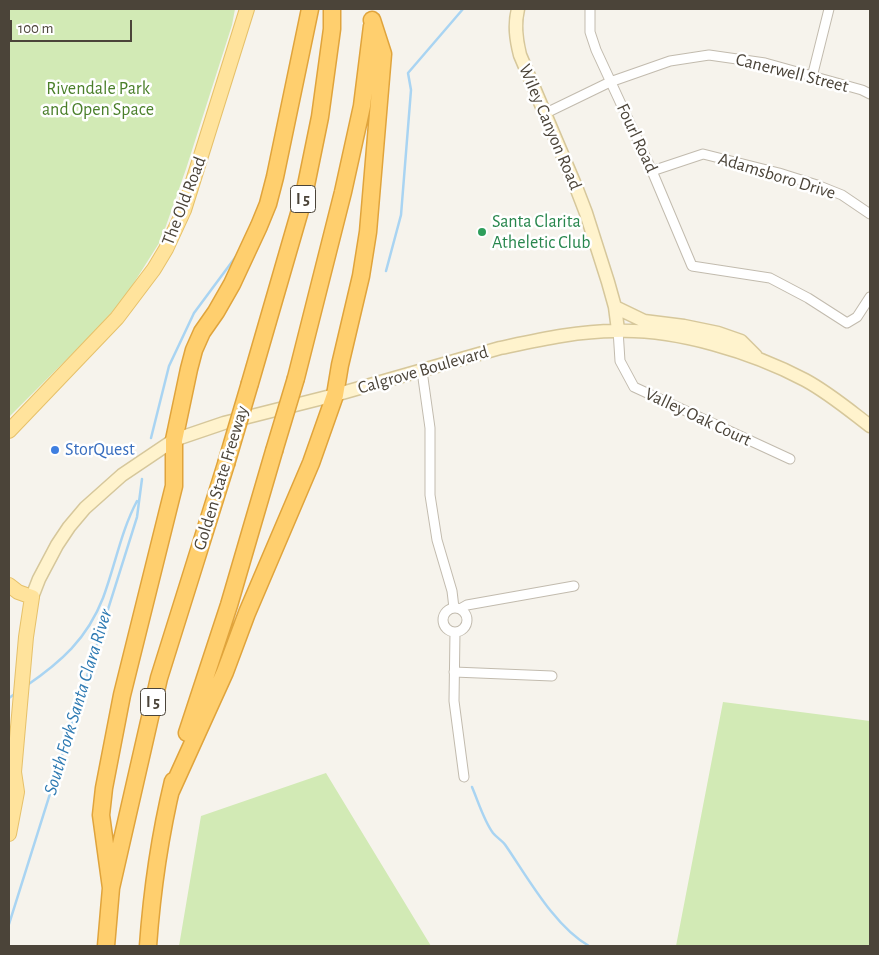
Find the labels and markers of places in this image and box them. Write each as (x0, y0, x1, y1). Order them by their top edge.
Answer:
place label: Santa Clarita Atheletic Club (492, 211, 590, 253)
marker: Santa Clarita Atheletic Club (476, 226, 488, 238)
place label: StorQuest (65, 439, 135, 461)
marker: StorQuest (49, 444, 61, 456)

